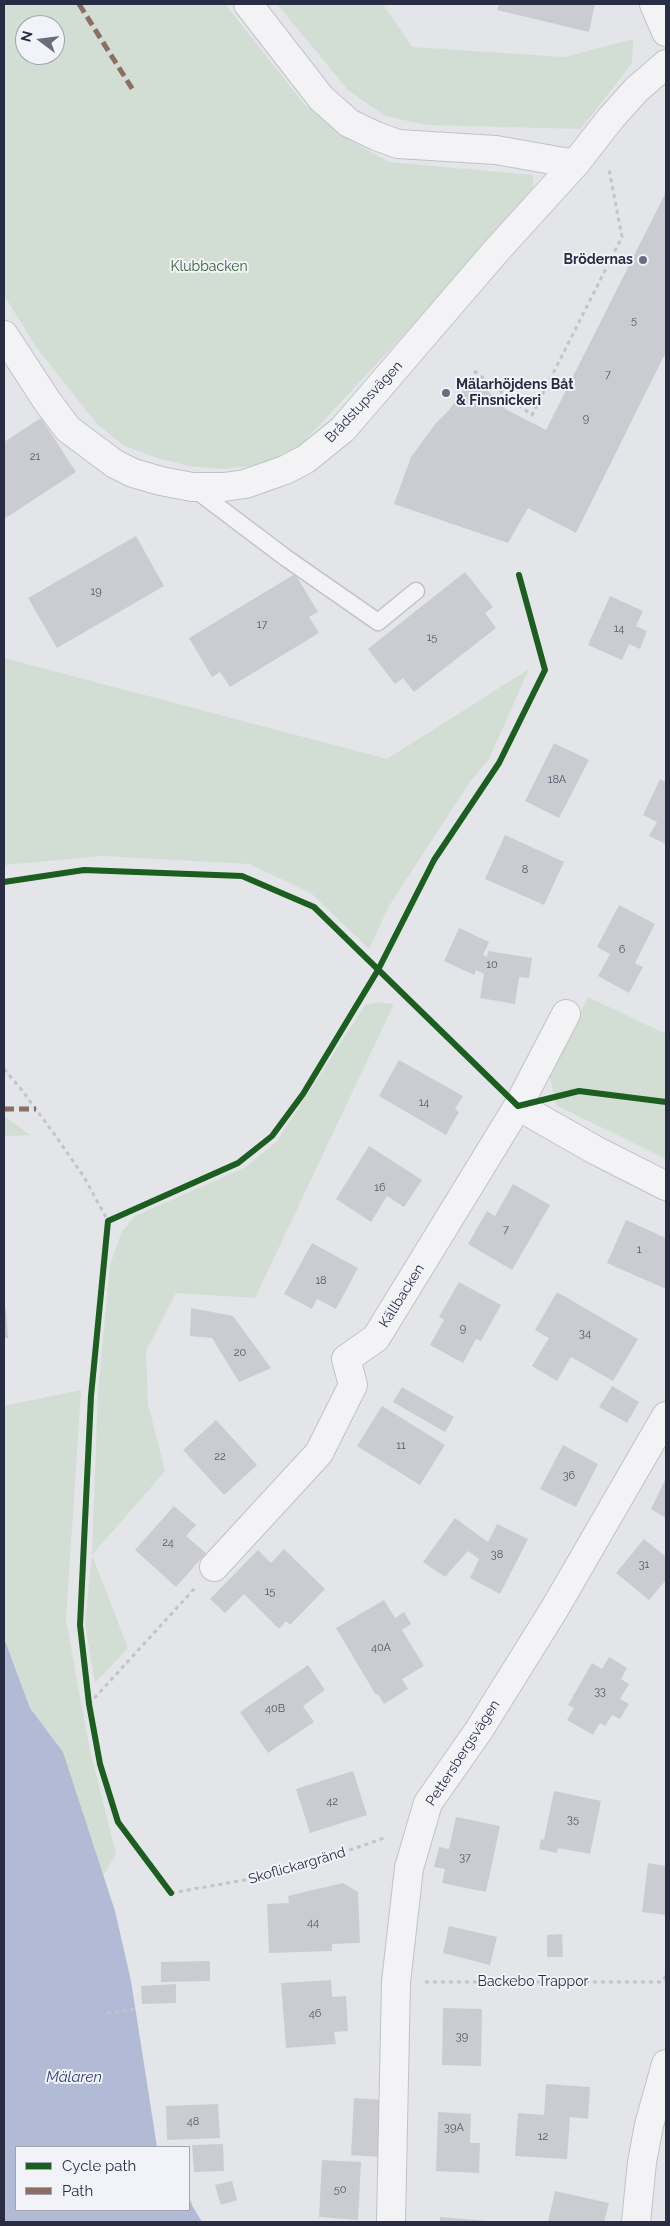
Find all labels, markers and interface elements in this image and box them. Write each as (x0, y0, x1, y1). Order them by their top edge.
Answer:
north arrow (15, 15, 65, 65)
text: N (17, 29, 36, 44)
place label: Brödernas (563, 252, 633, 268)
marker: Brödernas (637, 254, 649, 266)
park label: Klubbacken (170, 259, 248, 275)
house number: 5 (631, 314, 637, 328)
street label: Brådstupsvägen (322, 358, 406, 446)
house number: 7 (605, 368, 611, 382)
place label: Mälarhöjdens Båt & Finsnickeri (456, 377, 574, 410)
marker: Mälarhöjdens Båt & Finsnickeri (440, 387, 452, 399)
house number: 9 (583, 412, 589, 426)
house number: 21 (30, 450, 40, 464)
house number: 19 (90, 585, 102, 599)
house number: 17 (257, 618, 267, 632)
house number: 14 (614, 622, 624, 636)
house number: 15 (427, 631, 437, 645)
house number: 18A (548, 773, 566, 787)
house number: 8 (522, 863, 528, 877)
house number: 6 (619, 943, 625, 957)
house number: 10 (486, 958, 498, 972)
house number: 14 (419, 1096, 429, 1110)
house number: 16 (374, 1181, 386, 1195)
house number: 7 (503, 1223, 509, 1237)
house number: 1 (637, 1243, 641, 1257)
street label: Källbacken (376, 1261, 428, 1331)
house number: 18 (315, 1274, 327, 1288)
house number: 9 (460, 1322, 466, 1336)
house number: 34 (579, 1327, 591, 1341)
house number: 20 (234, 1346, 246, 1360)
house number: 11 (396, 1439, 406, 1453)
house number: 22 (214, 1450, 226, 1464)
house number: 36 (563, 1469, 575, 1483)
house number: 24 (162, 1536, 174, 1550)
house number: 38 (491, 1548, 503, 1562)
house number: 31 (639, 1558, 649, 1572)
house number: 15 (265, 1585, 275, 1599)
house number: 40A (371, 1641, 391, 1655)
house number: 33 (594, 1685, 606, 1699)
street label: Pettersbergsvägen (423, 1697, 503, 1809)
house number: 40B (265, 1702, 285, 1716)
house number: 42 (326, 1795, 338, 1809)
house number: 35 (567, 1813, 579, 1827)
street label: Skoflickargränd (246, 1844, 348, 1888)
house number: 37 (459, 1851, 471, 1865)
house number: 44 (307, 1916, 319, 1930)
street label: Backebo Trappor (478, 1974, 588, 1990)
house number: 46 (309, 2007, 321, 2021)
house number: 39 (456, 2030, 468, 2044)
water label: Mälaren (46, 2068, 102, 2086)
house number: 48 (187, 2115, 199, 2129)
house number: 39A (444, 2121, 464, 2135)
house number: 12 (538, 2130, 548, 2144)
legend (15, 2146, 190, 2211)
text: Cycle path (62, 2157, 136, 2175)
text: Path (62, 2182, 93, 2200)
house number: 50 (334, 2183, 346, 2197)

